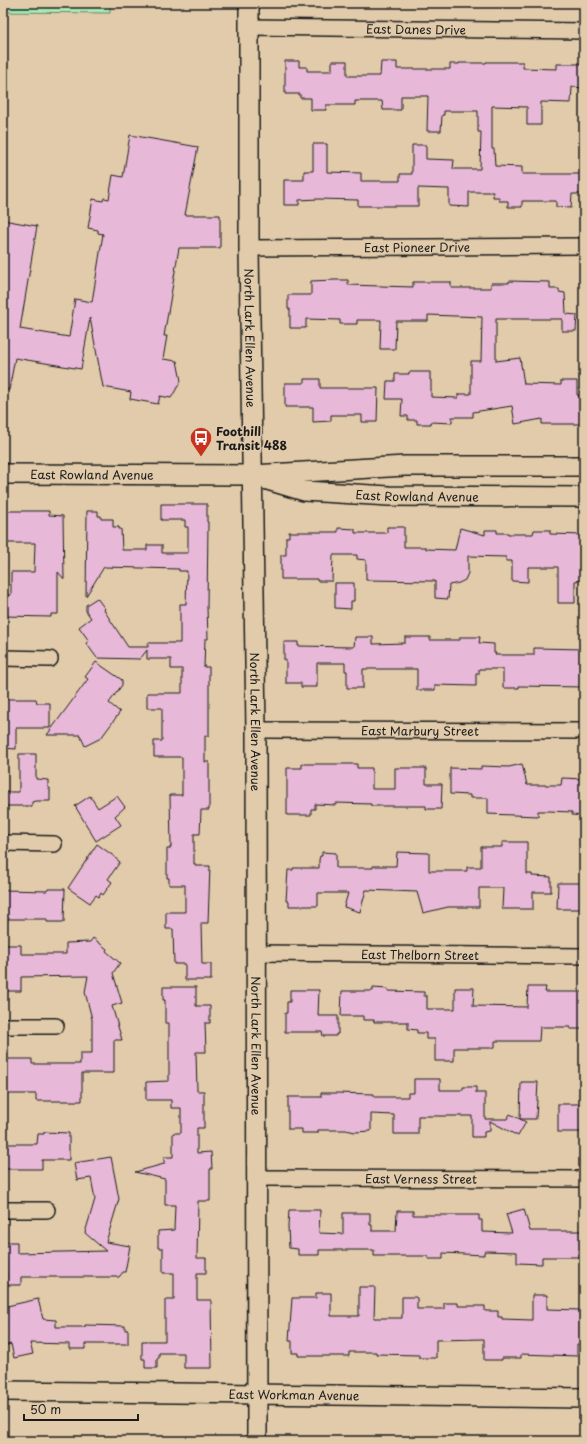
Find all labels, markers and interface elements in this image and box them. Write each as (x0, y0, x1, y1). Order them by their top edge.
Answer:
street label: East Danes Drive (366, 19, 466, 39)
street label: East Pioneer Drive (364, 238, 470, 256)
street label: North Lark Ellen Avenue (240, 268, 260, 408)
place label: Foothill Transit 488 (216, 422, 287, 454)
bus stop icon: Foothill Transit 488 (188, 425, 214, 458)
street label: East Rowland Avenue (30, 465, 154, 484)
street label: East Rowland Avenue (355, 485, 479, 505)
street label: North Lark Ellen Avenue (246, 652, 265, 792)
street label: East Marbury Street (361, 721, 479, 740)
street label: East Thelborn Street (361, 945, 479, 964)
street label: North Lark Ellen Avenue (247, 976, 266, 1116)
street label: East Verness Street (365, 1169, 477, 1188)
street label: East Workman Avenue (229, 1385, 360, 1404)
scale bar (24, 1396, 138, 1422)
text: 50 m (30, 1400, 61, 1418)

